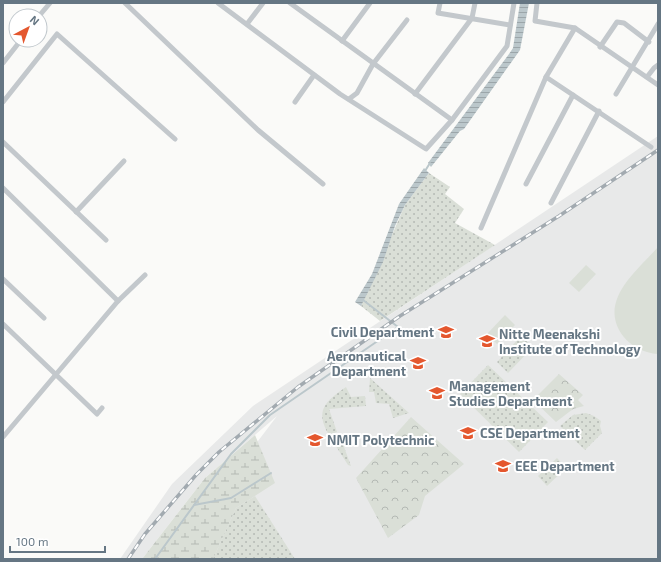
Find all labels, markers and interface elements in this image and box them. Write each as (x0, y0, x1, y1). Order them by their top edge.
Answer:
north arrow (8, 8, 48, 48)
text: N (28, 13, 42, 28)
school or university icon: Civil Department (437, 323, 455, 341)
place label: Civil Department (331, 324, 435, 340)
place label: Nitte Meenakshi Institute of Technology (499, 326, 641, 357)
school or university icon: Nitte Meenakshi Institute of Technology (478, 332, 496, 350)
place label: Aeronautical Department (327, 348, 407, 379)
school or university icon: Aeronautical Department (409, 354, 427, 372)
place label: Management Studies Department (449, 378, 573, 409)
school or university icon: Management Studies Department (428, 384, 446, 402)
school or university icon: CSE Department (459, 424, 477, 442)
place label: CSE Department (480, 425, 580, 441)
school or university icon: NMIT Polytechnic (306, 431, 324, 449)
place label: NMIT Polytechnic (327, 432, 435, 448)
school or university icon: EEE Department (494, 457, 512, 475)
place label: EEE Department (515, 458, 615, 474)
scale bar (10, 528, 105, 554)
text: 100 m (16, 534, 48, 548)

